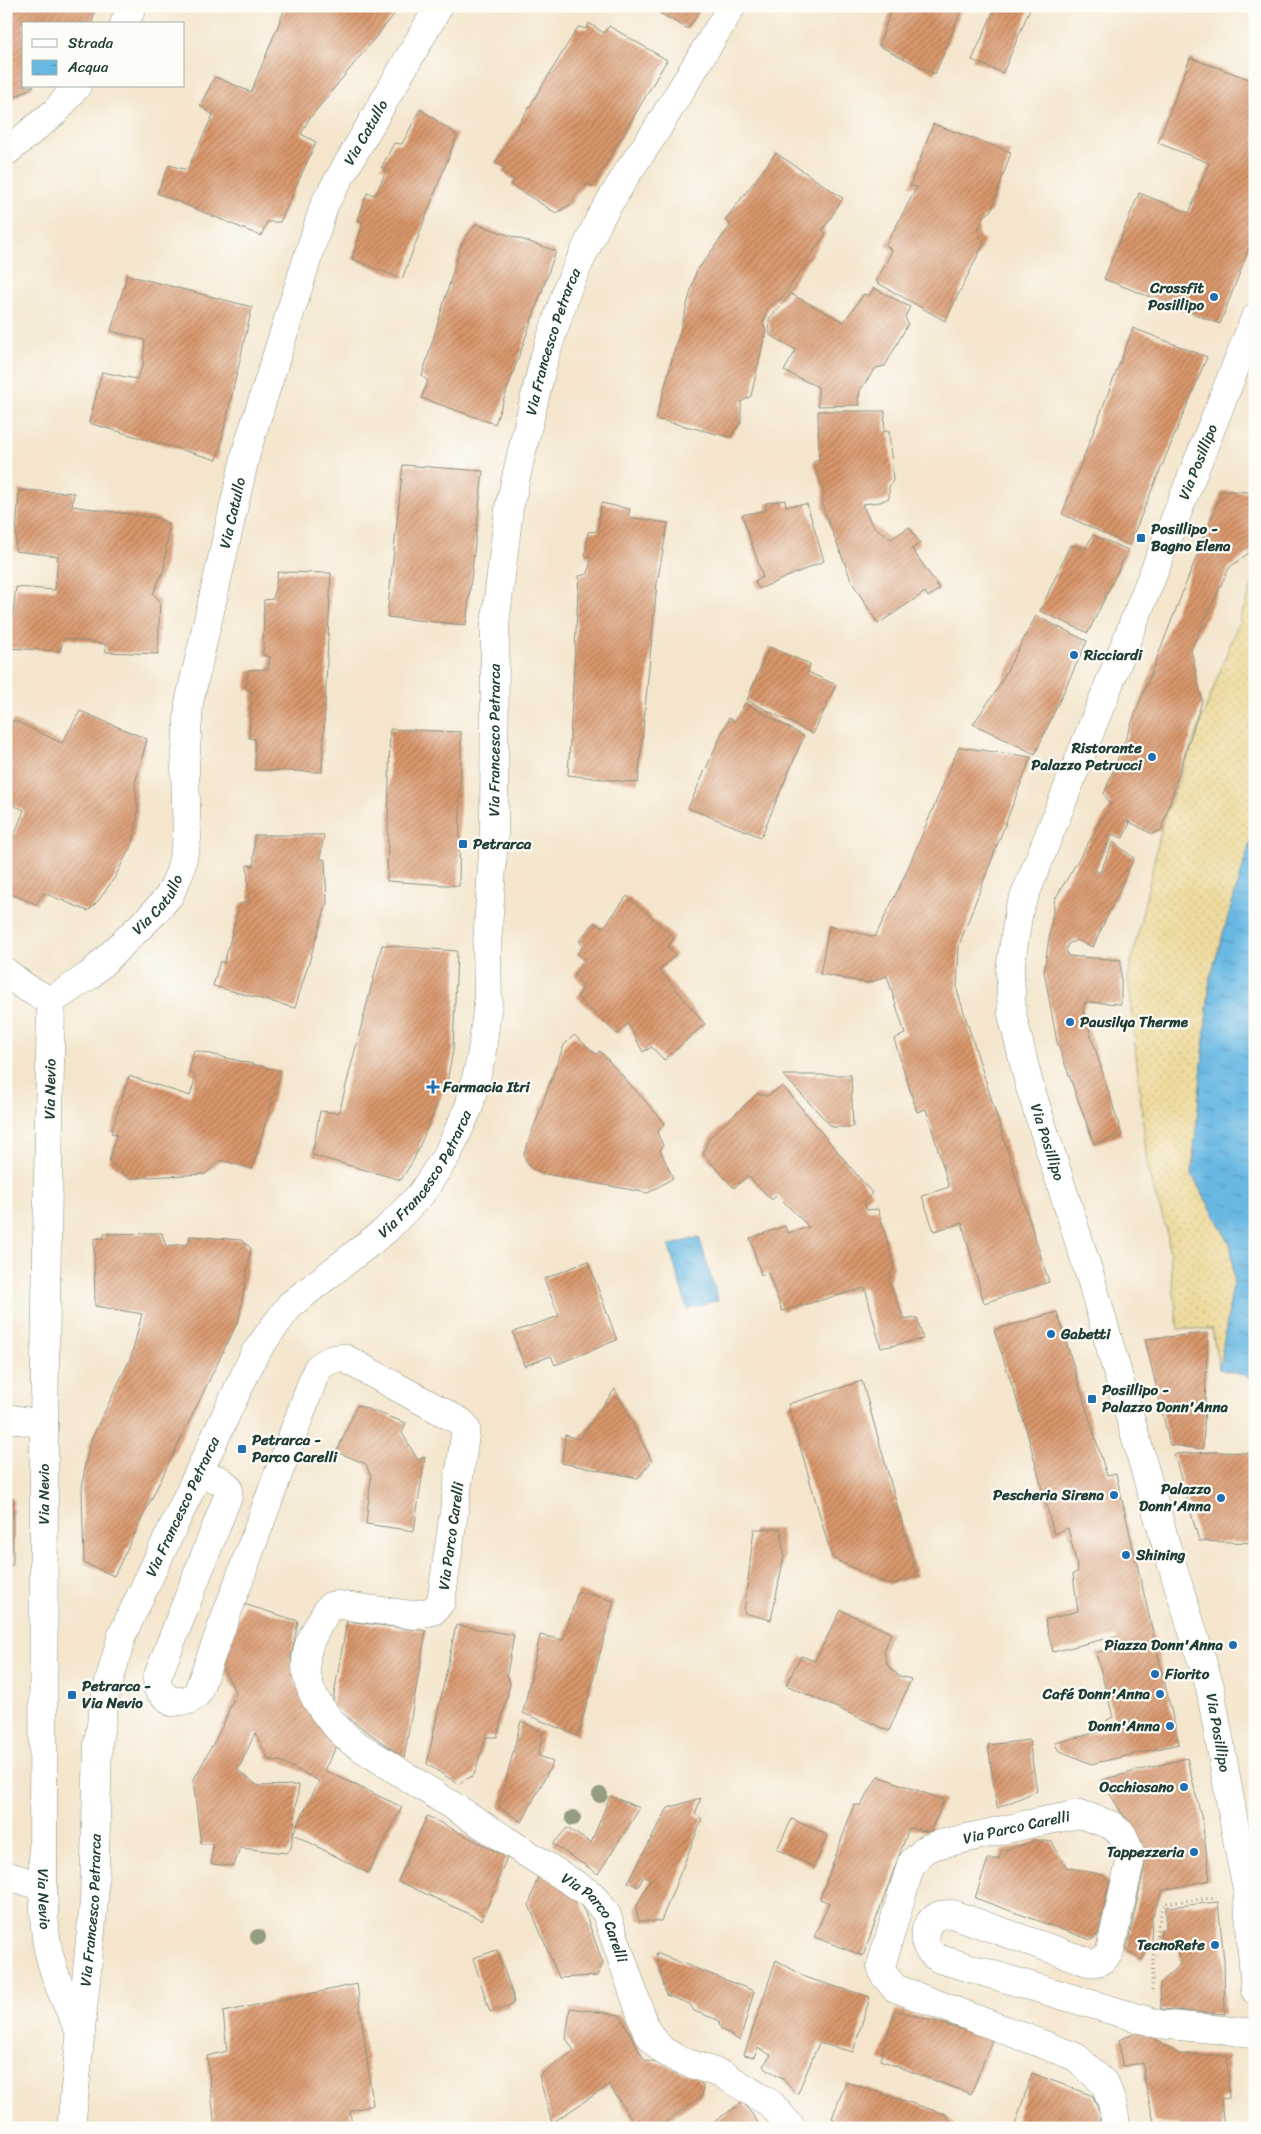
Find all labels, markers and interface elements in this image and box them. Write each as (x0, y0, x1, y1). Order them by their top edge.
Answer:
legend (22, 22, 185, 88)
text: Strada (68, 30, 114, 56)
text: Acqua (67, 54, 109, 80)
street label: Via Catullo (336, 94, 395, 170)
street label: Via Francesco Petrarca (518, 263, 588, 418)
place label: Crossfit Posillipo (1148, 275, 1204, 318)
marker: Crossfit Posillipo (1208, 291, 1220, 303)
street label: Via Posillipo (1171, 420, 1225, 504)
street label: Via Catullo (212, 474, 253, 551)
place label: Posillipo - Bagno Elena (1151, 516, 1231, 559)
marker: Posillipo - Bagno Elena (1135, 532, 1147, 544)
place label: Ricciardi (1083, 642, 1143, 668)
marker: Ricciardi (1068, 649, 1080, 661)
street label: Via Francesco Petrarca (481, 663, 508, 817)
place label: Ristorante Palazzo Petrucci (1031, 735, 1143, 778)
marker: Ristorante Palazzo Petrucci (1146, 751, 1158, 763)
place label: Petrarca (473, 831, 532, 857)
marker: Petrarca (457, 838, 469, 850)
street label: Via Catullo (126, 870, 190, 941)
place label: Pausilya Therme (1080, 1009, 1189, 1035)
marker: Pausilya Therme (1064, 1016, 1076, 1028)
street label: Via Nevio (36, 1058, 64, 1120)
place label: Farmacia Itri (442, 1074, 531, 1100)
marker: Farmacia Itri (427, 1081, 439, 1093)
street label: Via Posillipo (1023, 1100, 1072, 1185)
street label: Via Francesco Petrarca (372, 1105, 479, 1245)
place label: Gabetti (1060, 1321, 1111, 1347)
marker: Gabetti (1045, 1328, 1057, 1340)
place label: Posillipo - Palazzo Donn'Anna (1102, 1377, 1228, 1420)
marker: Posillipo - Palazzo Donn'Anna (1086, 1393, 1098, 1405)
place label: Petrarca - Parco Carelli (252, 1427, 338, 1470)
street label: Via Francesco Petrarca (138, 1431, 227, 1581)
marker: Petrarca - Parco Carelli (236, 1443, 248, 1455)
street label: Via Nevio (31, 1463, 57, 1525)
place label: Palazzo Donn'Anna (1139, 1476, 1212, 1519)
street label: Via Parco Carelli (431, 1480, 472, 1592)
place label: Pescheria Sirena (993, 1482, 1104, 1508)
marker: Pescheria Sirena (1108, 1489, 1120, 1501)
marker: Palazzo Donn'Anna (1215, 1492, 1227, 1504)
place label: Shining (1135, 1542, 1186, 1568)
marker: Shining (1120, 1549, 1132, 1561)
place label: Piazza Donn'Anna (1104, 1632, 1223, 1658)
marker: Piazza Donn'Anna (1227, 1639, 1239, 1651)
place label: Fiorito (1164, 1661, 1210, 1687)
marker: Fiorito (1149, 1668, 1161, 1680)
place label: Petrarca - Via Nevio (82, 1673, 151, 1716)
place label: Café Donn'Anna (1042, 1681, 1150, 1707)
marker: Café Donn'Anna (1154, 1688, 1166, 1700)
marker: Petrarca - Via Nevio (66, 1689, 78, 1701)
street label: Via Posillipo (1198, 1691, 1238, 1775)
place label: Donn'Anna (1088, 1713, 1160, 1739)
marker: Donn'Anna (1164, 1720, 1176, 1732)
place label: Occhiosano (1099, 1774, 1174, 1800)
marker: Occhiosano (1178, 1781, 1190, 1793)
street label: Via Parco Carelli (961, 1803, 1073, 1852)
street label: Via Francesco Petrarca (72, 1833, 109, 1987)
place label: Tappezzeria (1107, 1839, 1184, 1865)
marker: Tappezzeria (1188, 1846, 1200, 1858)
street label: Via Parco Carelli (556, 1866, 635, 1967)
street label: Via Nevio (30, 1868, 58, 1931)
place label: TecnoRete (1137, 1932, 1205, 1958)
marker: TecnoRete (1209, 1939, 1221, 1951)

